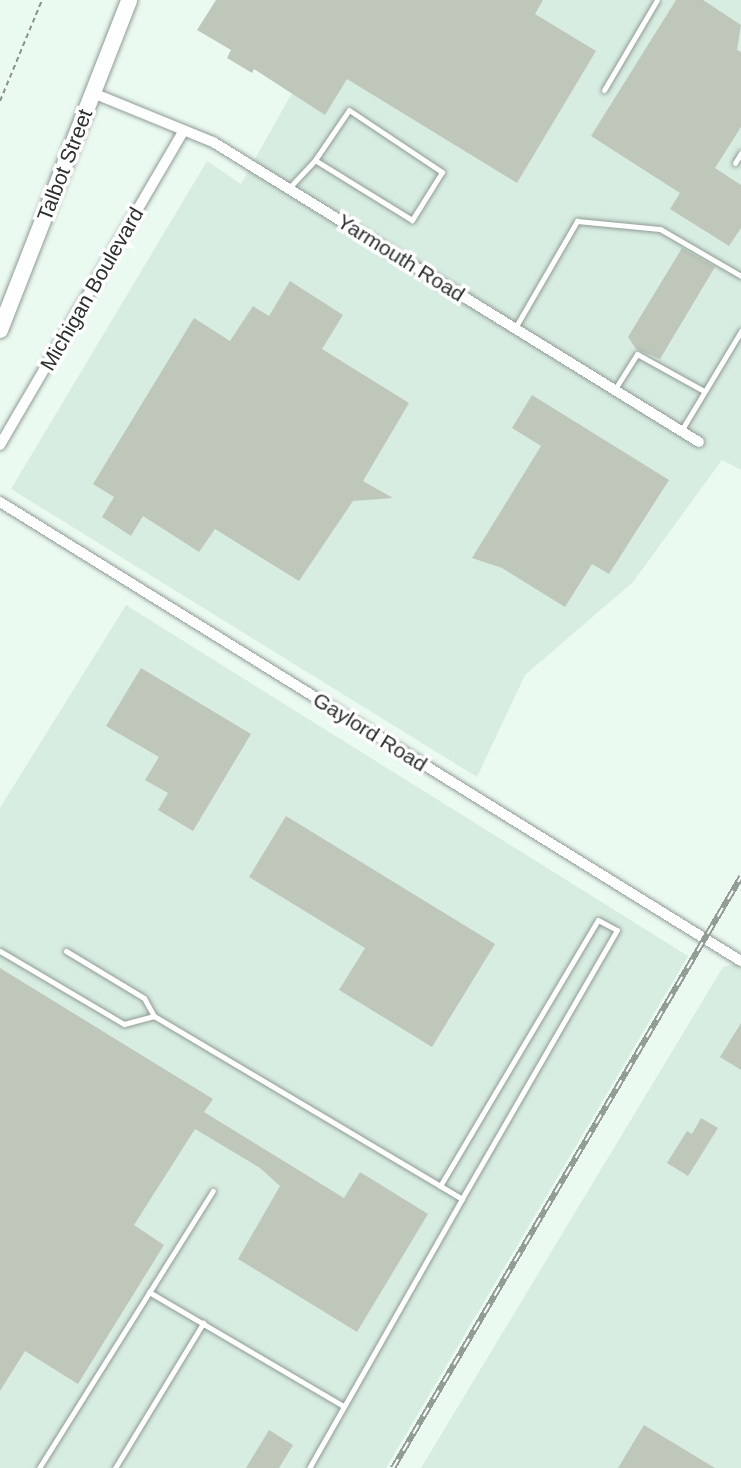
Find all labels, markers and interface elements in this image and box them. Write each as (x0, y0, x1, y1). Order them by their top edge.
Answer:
street label: Talbot Street (32, 105, 98, 225)
street label: Michigan Boulevard (35, 203, 149, 375)
street label: Yarmouth Road (333, 209, 469, 307)
street label: Gaylord Road (308, 687, 432, 777)

